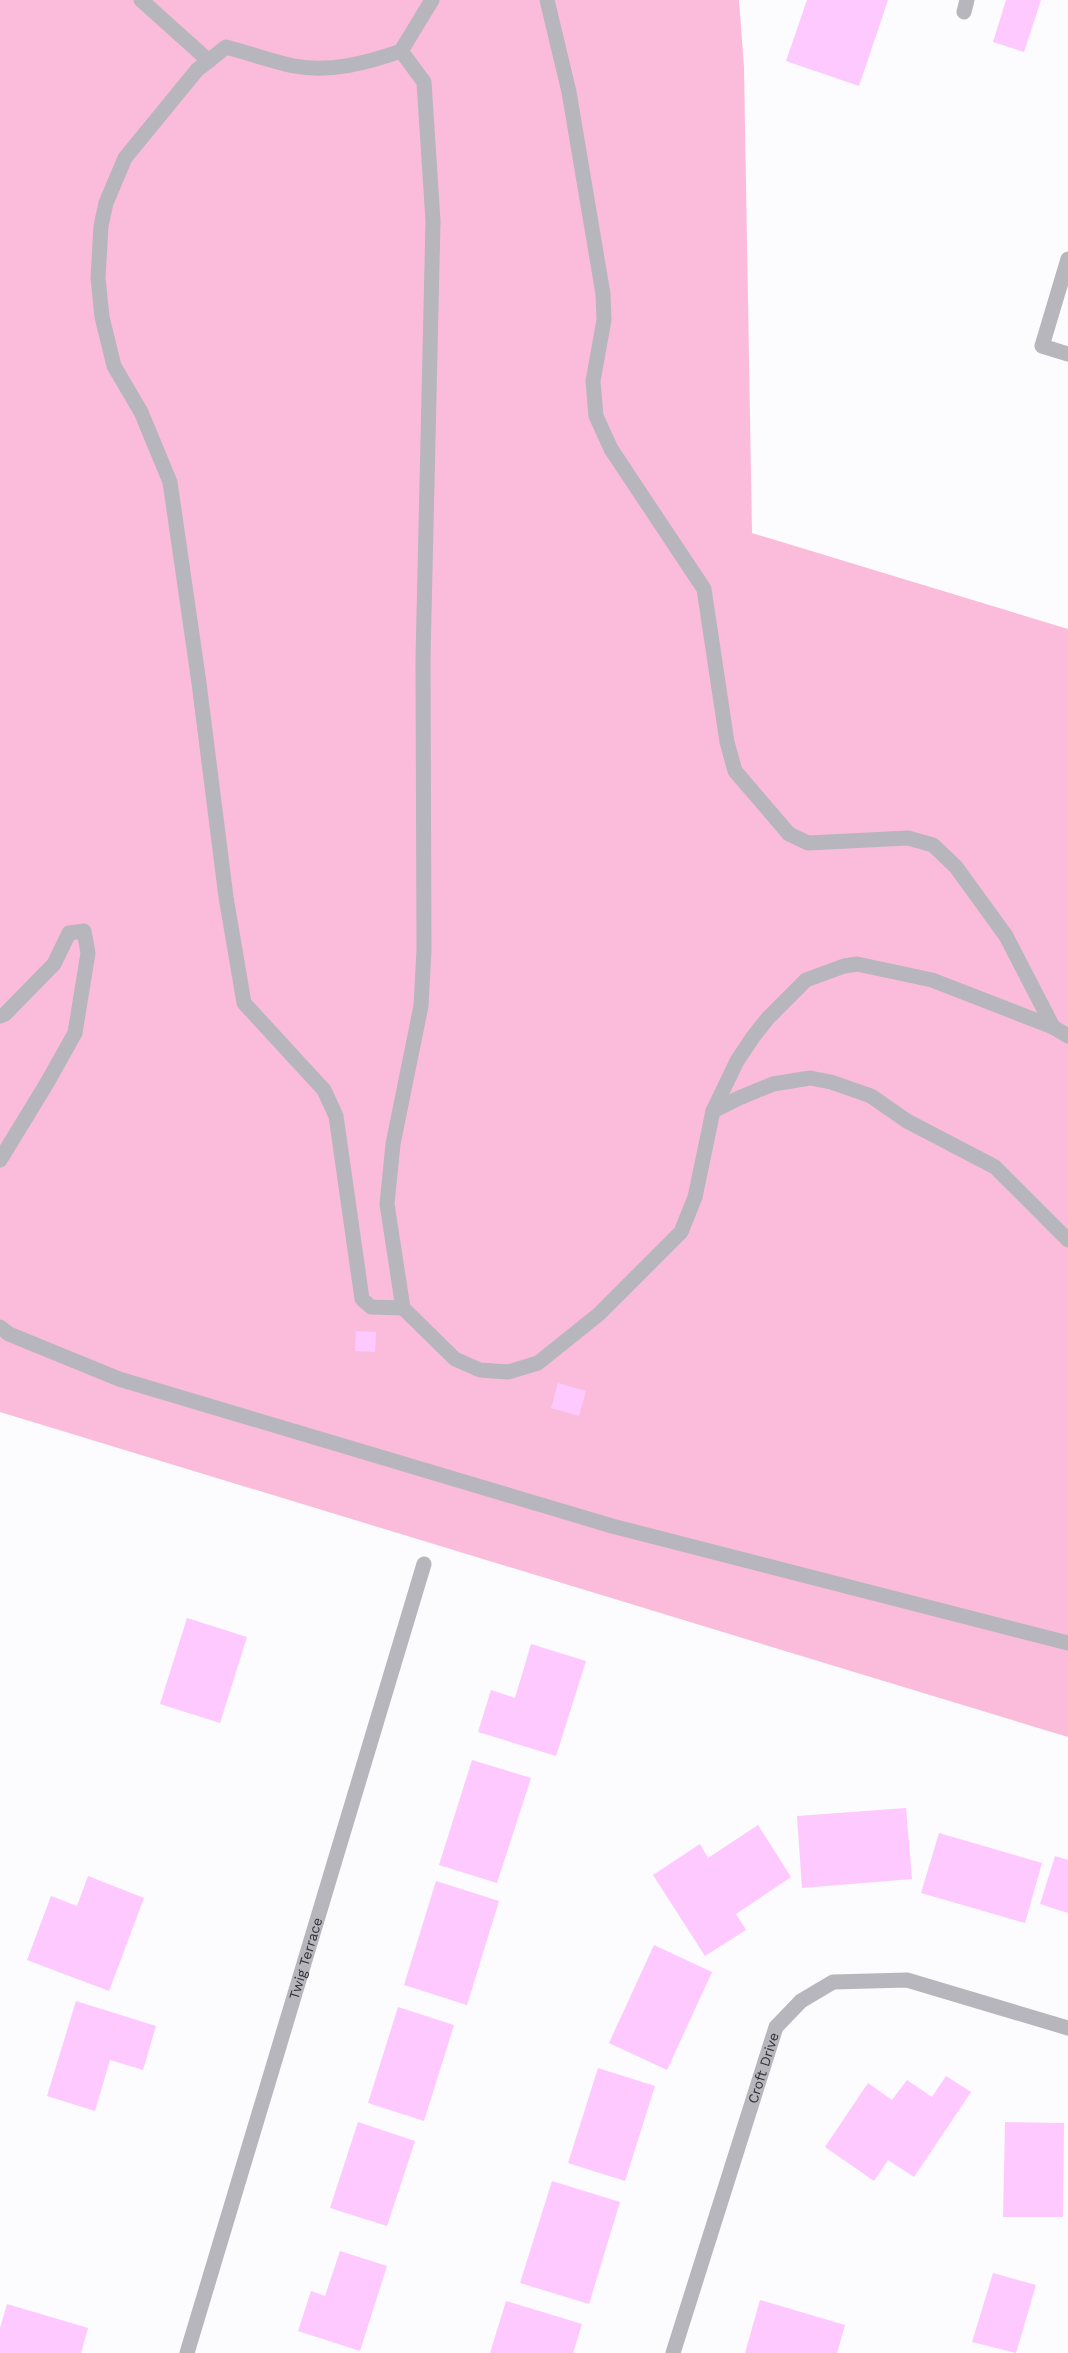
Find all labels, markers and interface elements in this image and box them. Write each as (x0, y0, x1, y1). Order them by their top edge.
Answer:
street label: Twig Terrace (286, 1915, 325, 2001)
street label: Croft Drive (744, 2030, 782, 2105)

